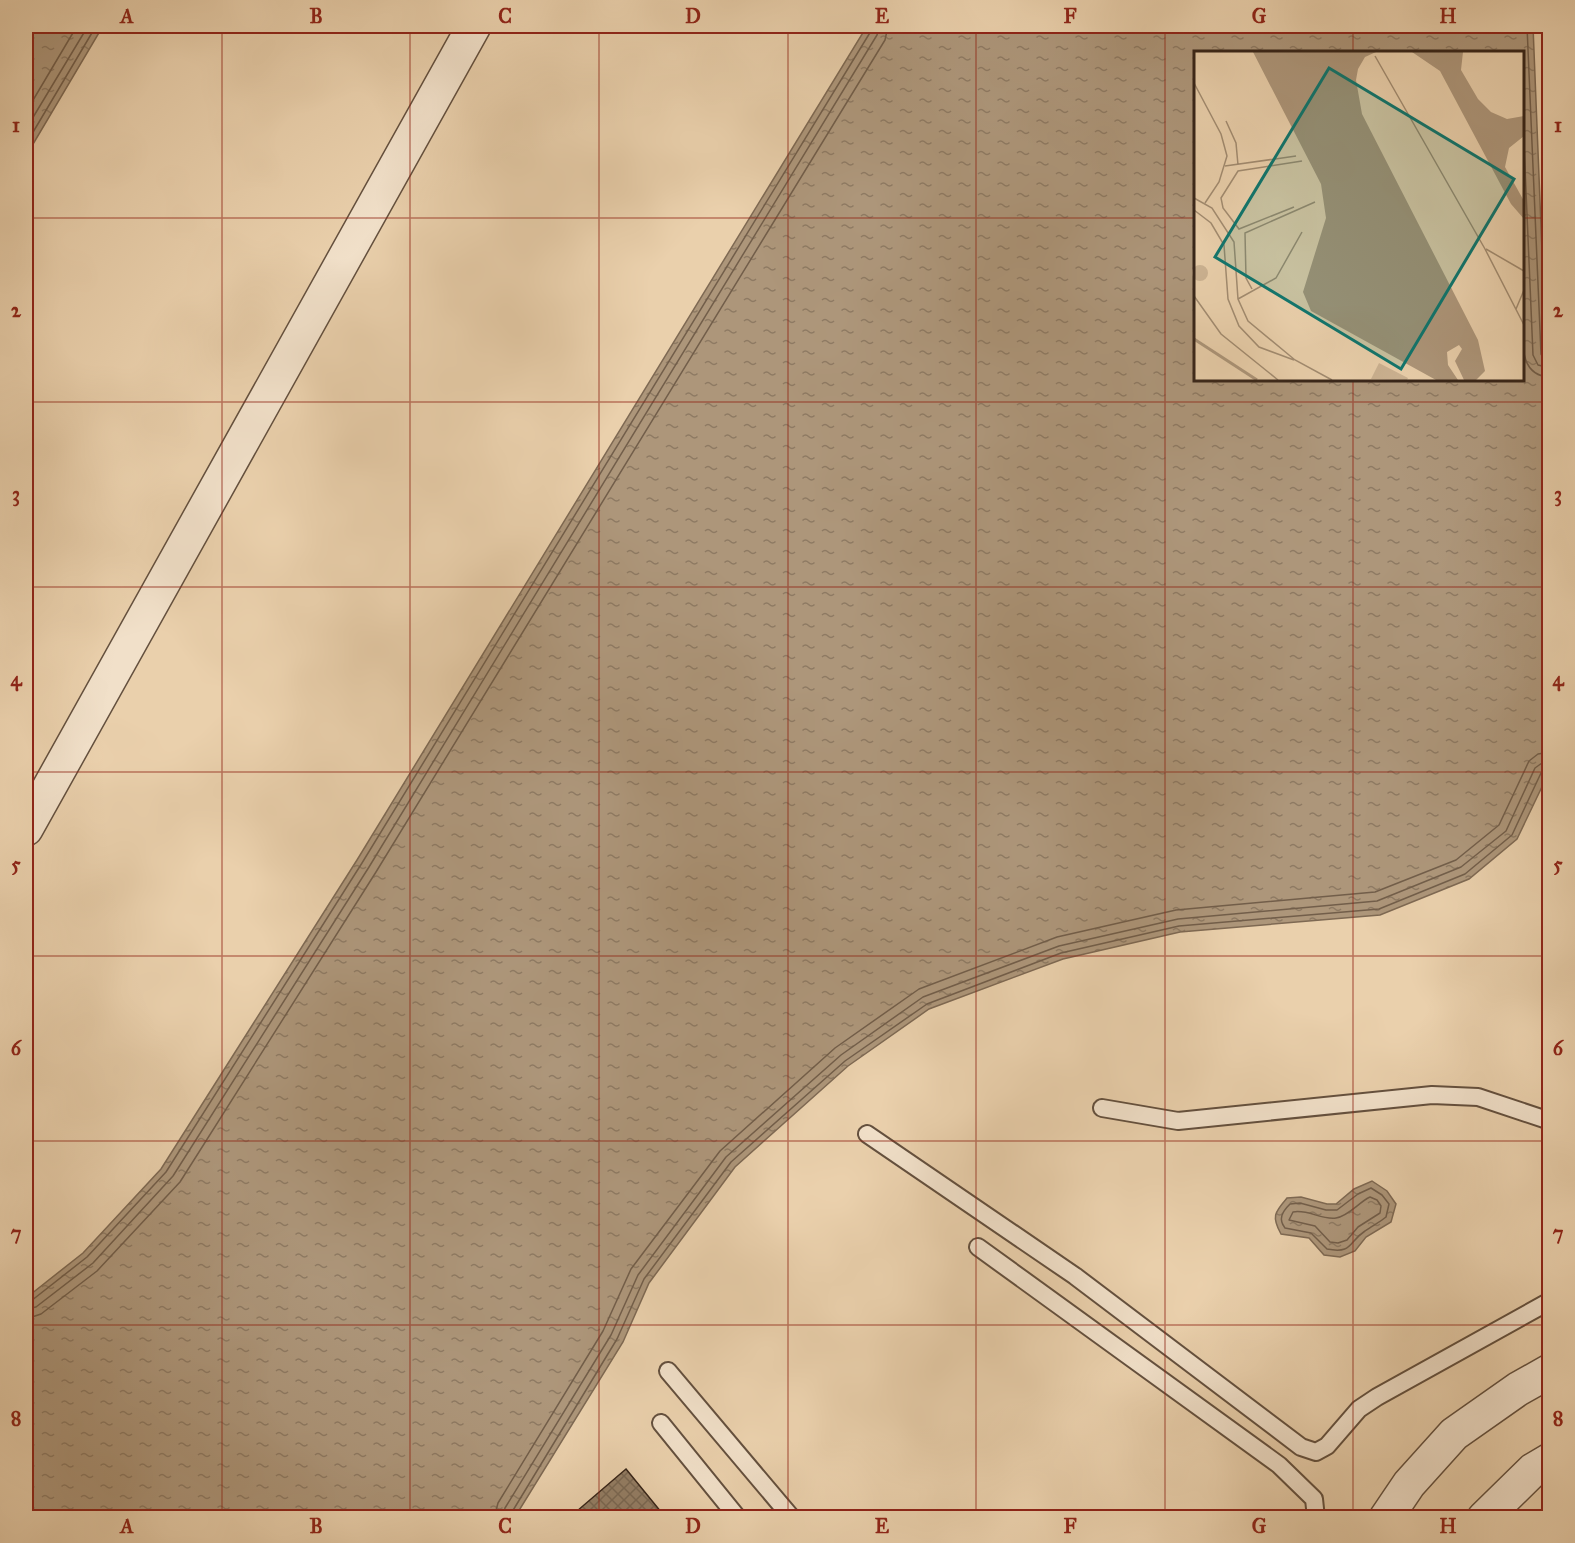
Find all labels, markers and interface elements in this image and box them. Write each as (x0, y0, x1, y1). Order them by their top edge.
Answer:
text: A (118, 4, 134, 28)
text: B (309, 4, 323, 28)
text: C (498, 4, 512, 28)
text: D (685, 4, 701, 28)
text: E (875, 4, 890, 28)
text: F (1063, 4, 1077, 28)
text: G (1252, 4, 1267, 28)
text: H (1439, 4, 1457, 28)
inset map (1194, 51, 1524, 381)
text: 1 (12, 113, 20, 137)
text: 1 (1554, 113, 1562, 137)
text: 2 (11, 298, 22, 322)
text: 2 (1553, 298, 1564, 322)
text: 3 (12, 482, 20, 507)
text: 3 (1554, 482, 1562, 507)
text: 4 (10, 667, 22, 692)
text: 4 (1552, 667, 1564, 692)
text: 5 (11, 852, 21, 876)
text: 5 (1553, 852, 1563, 876)
text: 6 (11, 1036, 23, 1060)
text: 6 (1553, 1036, 1565, 1060)
text: 7 (11, 1221, 22, 1245)
text: 7 (1553, 1221, 1564, 1245)
text: 8 (11, 1406, 21, 1430)
text: 8 (1553, 1406, 1563, 1430)
text: A (118, 1514, 134, 1538)
text: B (309, 1514, 323, 1538)
text: C (498, 1514, 512, 1538)
text: D (685, 1514, 701, 1538)
text: E (875, 1514, 890, 1538)
text: F (1063, 1514, 1077, 1538)
text: G (1252, 1514, 1267, 1538)
text: H (1439, 1514, 1457, 1538)

